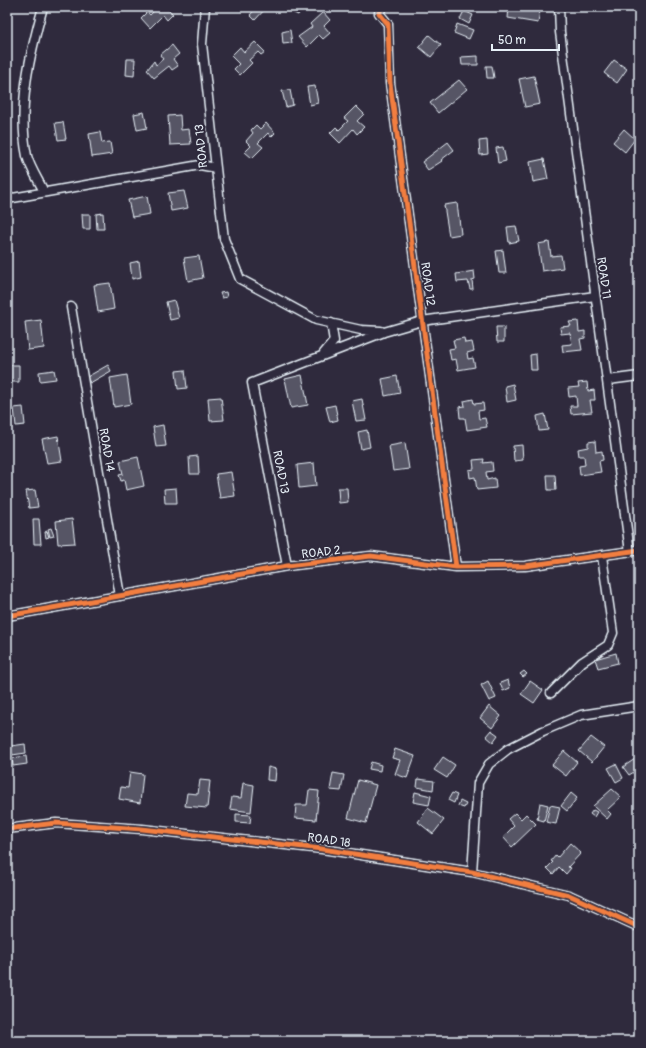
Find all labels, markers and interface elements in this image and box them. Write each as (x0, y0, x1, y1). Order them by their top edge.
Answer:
scale bar (492, 26, 559, 52)
text: 50 m (498, 33, 526, 48)
street label: ROAD 13 (192, 123, 211, 169)
street label: ROAD 11 (593, 256, 614, 300)
street label: ROAD 12 (417, 261, 438, 307)
street label: ROAD 14 (95, 427, 118, 473)
street label: ROAD 13 (269, 449, 292, 495)
street label: ROAD 2 (301, 543, 342, 562)
street label: ROAD 18 (306, 830, 351, 851)

